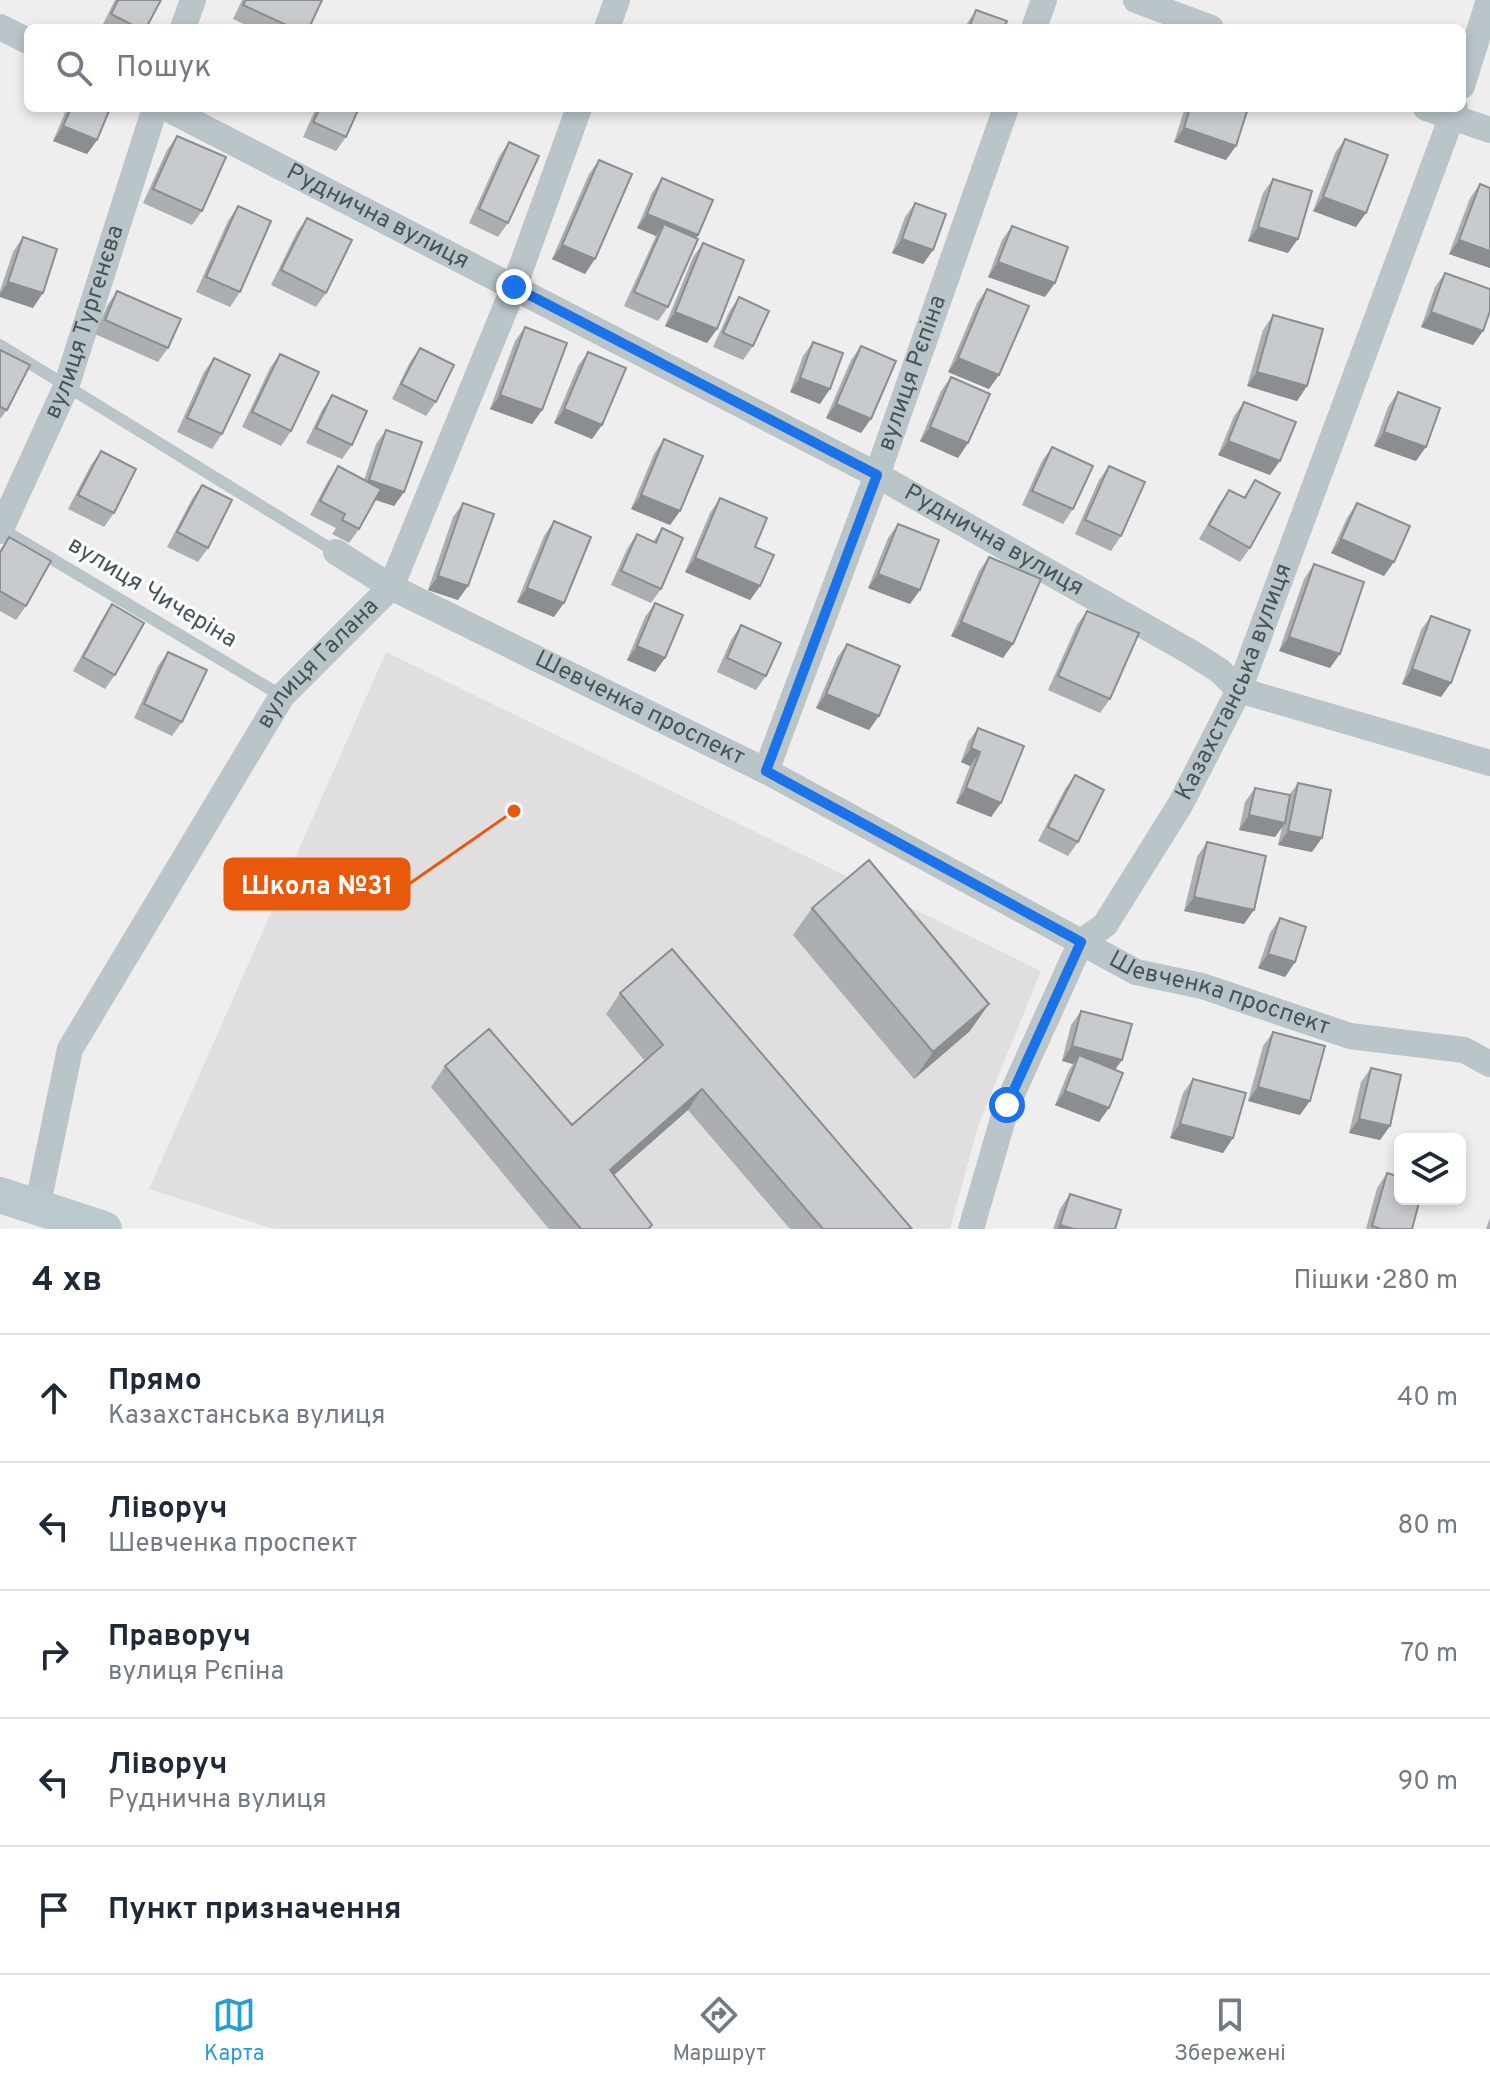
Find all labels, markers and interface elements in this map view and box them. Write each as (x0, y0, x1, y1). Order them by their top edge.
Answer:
search box (24, 24, 1466, 112)
icon: search (52, 46, 96, 90)
text: Пошук (116, 50, 211, 87)
street label: Руднична вулиця (281, 158, 474, 277)
street label: вулиця Тургенєва (38, 221, 132, 424)
route end (496, 269, 532, 305)
street label: вулиця Рєпіна (872, 292, 954, 455)
street label: Руднична вулиця (898, 478, 1089, 604)
street label: вулиця Чичеріна (62, 531, 242, 655)
street label: Казахстанська вулиця (1170, 559, 1300, 806)
street label: вулиця Галана (251, 592, 386, 735)
street label: Шевченка проспект (530, 645, 750, 773)
callout: Школа №31 (225, 859, 409, 909)
text: Школа №31 (241, 871, 393, 904)
street label: Шевченка проспект (1103, 945, 1334, 1043)
route start (989, 1087, 1025, 1123)
map controls (1394, 1133, 1466, 1205)
button: layers (1394, 1133, 1466, 1205)
text: 4 хв (32, 1260, 102, 1303)
text: Пішки · 280 m (1293, 1265, 1458, 1298)
text: Прямо (108, 1363, 202, 1400)
icon: ahead (32, 1376, 76, 1420)
text: 40 m (1397, 1382, 1458, 1415)
text: Казахстанська вулиця (108, 1400, 385, 1433)
text: Ліворуч (108, 1491, 227, 1528)
icon: left (32, 1504, 76, 1548)
text: 80 m (1398, 1510, 1458, 1543)
text: Шевченка проспект (108, 1528, 357, 1561)
text: Праворуч (108, 1619, 251, 1656)
icon: right (32, 1632, 76, 1676)
text: 70 m (1400, 1638, 1458, 1671)
text: вулиця Рєпіна (108, 1656, 284, 1689)
text: Ліворуч (108, 1747, 227, 1784)
icon: left (32, 1760, 76, 1804)
text: 90 m (1398, 1766, 1458, 1799)
text: Руднична вулиця (108, 1784, 327, 1817)
icon: arrive (32, 1888, 76, 1932)
text: Пункт призначення (108, 1892, 401, 1929)
tab: Карта (204, 1993, 264, 2068)
tab: Маршрут (673, 1993, 766, 2068)
tab: Збережені (1174, 1993, 1286, 2068)

